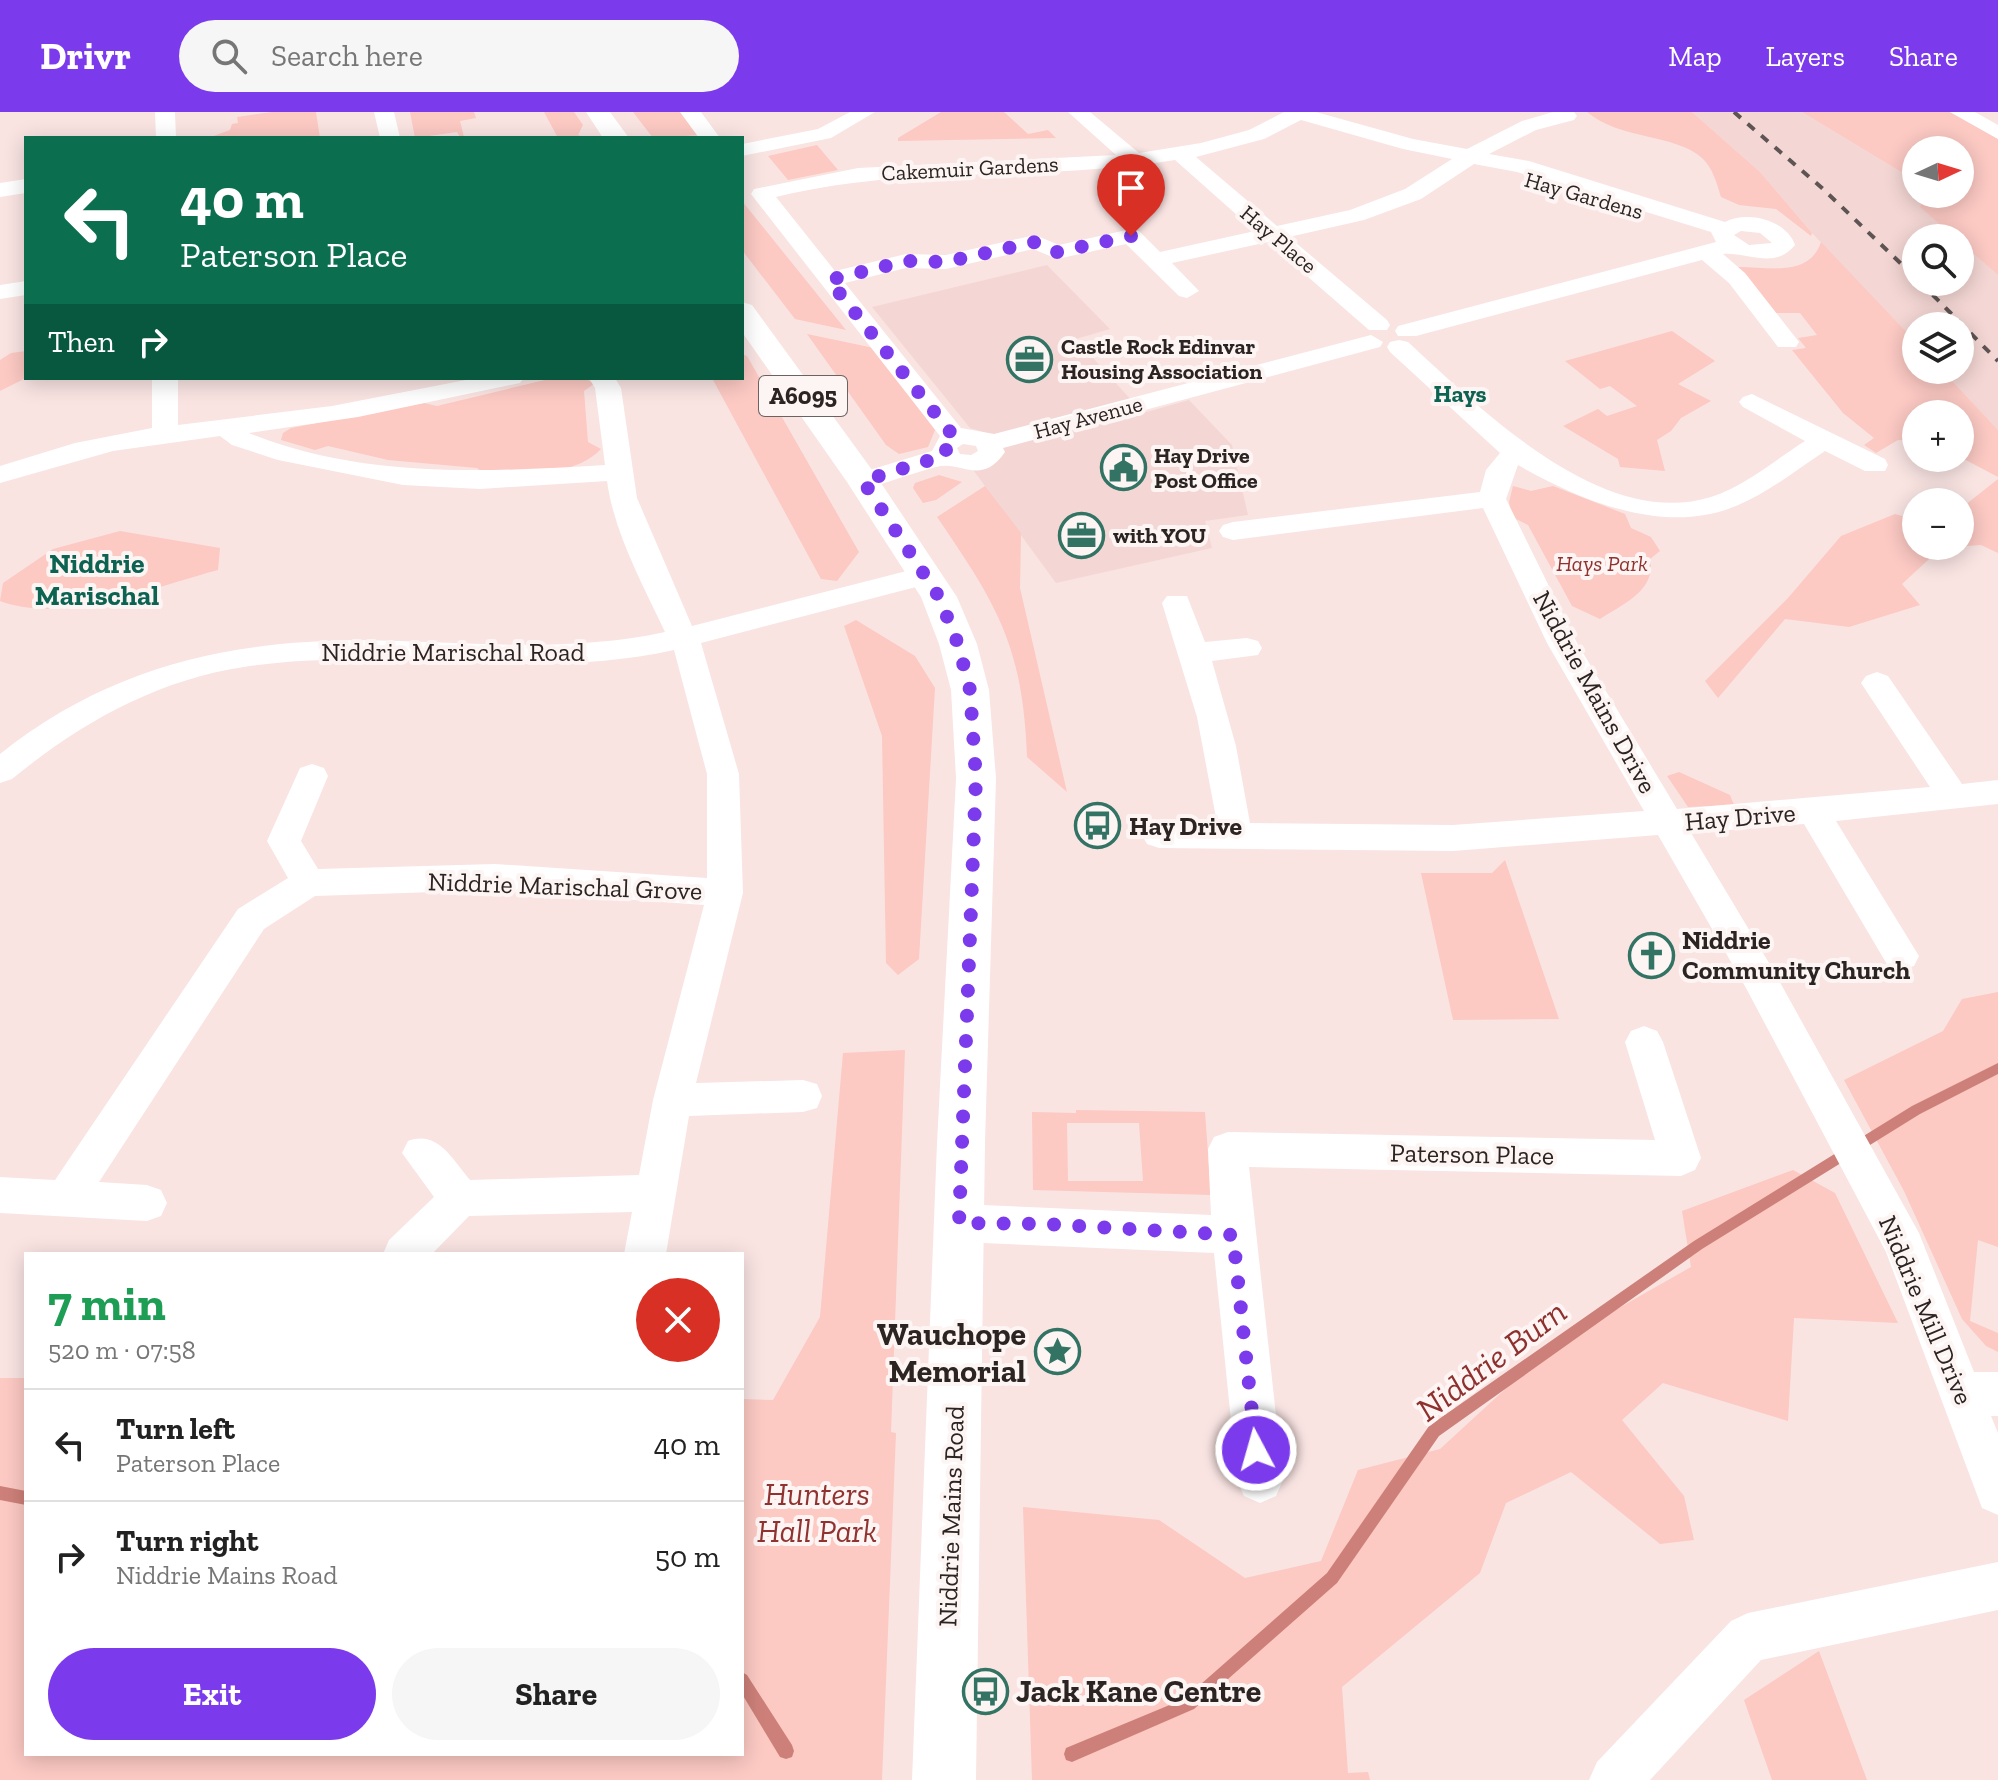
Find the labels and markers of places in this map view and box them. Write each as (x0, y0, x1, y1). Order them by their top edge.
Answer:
pin (1097, 154, 1165, 236)
place label: Castle Rock Edinvar Housing Association (1061, 333, 1262, 385)
office icon: Castle Rock Edinvar Housing Association (1006, 335, 1054, 383)
place label: Hay Drive Post Office (1154, 442, 1258, 494)
public building icon: Hay Drive Post Office (1099, 444, 1147, 492)
office icon: with YOU (1058, 511, 1106, 559)
place label: with YOU (1113, 522, 1206, 549)
bus stop icon: Hay Drive (1074, 802, 1122, 850)
place label: Hay Drive (1129, 810, 1243, 842)
place label: Niddrie Community Church (1682, 924, 1910, 986)
church icon: Niddrie Community Church (1627, 931, 1675, 979)
place label: Wauchope Memorial (877, 1315, 1026, 1390)
place icon: Wauchope Memorial (1033, 1328, 1081, 1376)
bus stop icon: Jack Kane Centre (961, 1667, 1009, 1715)
place label: Jack Kane Centre (1016, 1672, 1261, 1710)

